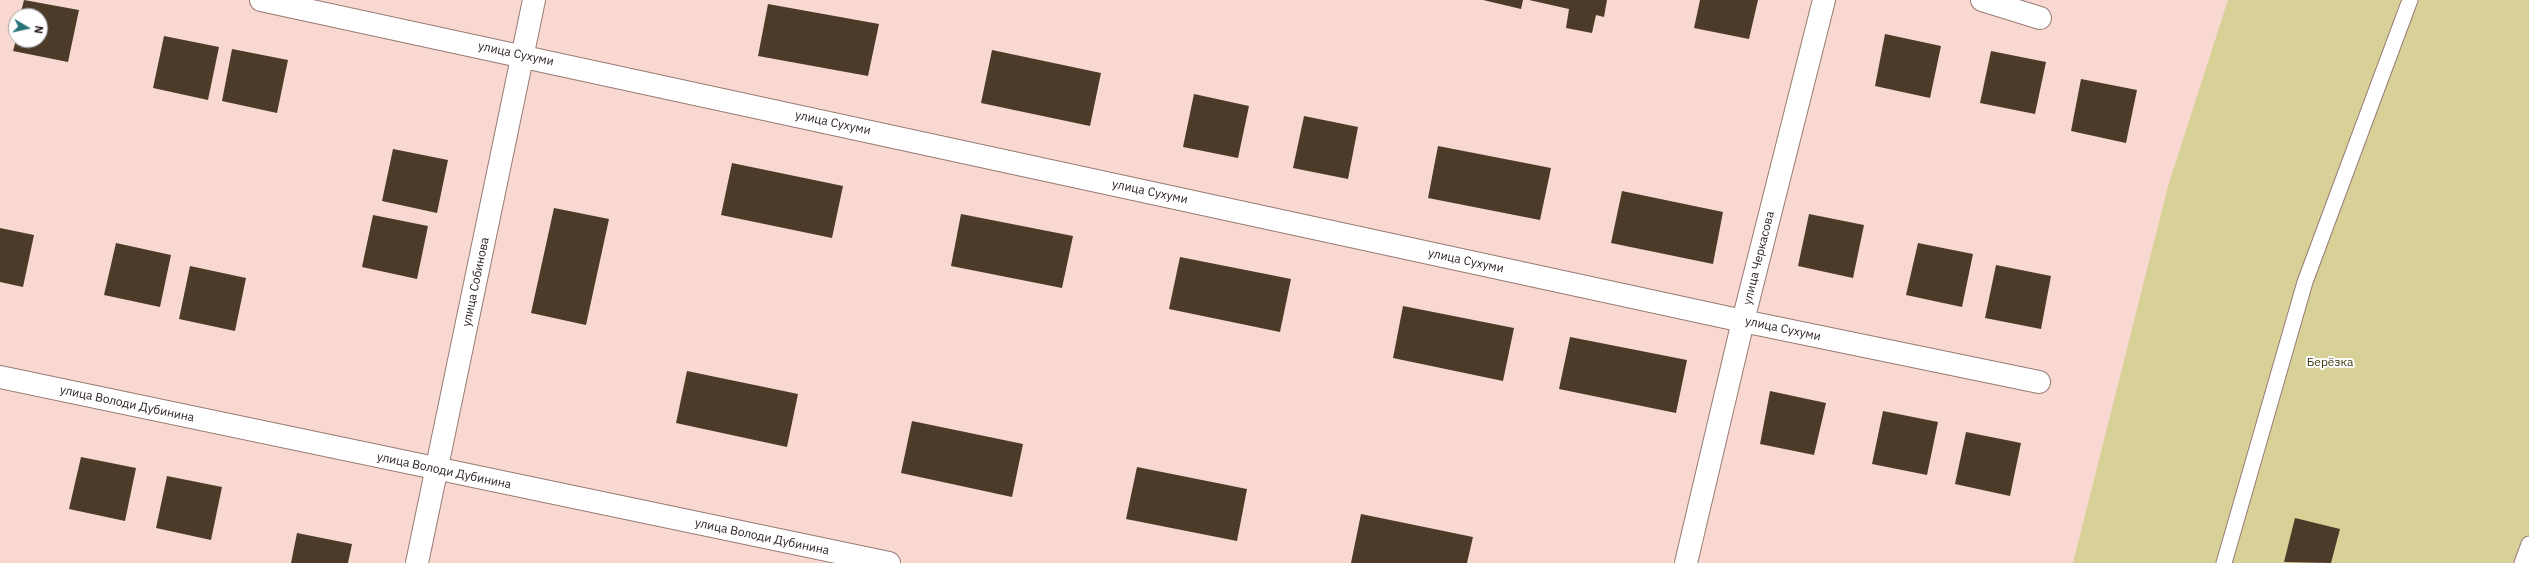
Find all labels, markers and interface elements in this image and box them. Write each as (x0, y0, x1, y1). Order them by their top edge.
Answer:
north arrow (8, 8, 48, 48)
text: N (31, 25, 46, 35)
street label: улица Сухуми (477, 39, 555, 69)
street label: улица Сухуми (794, 108, 872, 138)
street label: улица Сухуми (1111, 177, 1189, 207)
street label: улица Черкасова (1740, 210, 1778, 306)
street label: улица Собинова (460, 236, 492, 328)
street label: улица Сухуми (1427, 246, 1505, 276)
street label: улица Сухуми (1744, 314, 1822, 344)
park label: Берёзка (2307, 356, 2353, 370)
street label: улица Володи Дубинина (58, 383, 196, 425)
street label: улица Володи Дубинина (375, 450, 513, 492)
street label: улица Володи Дубинина (693, 516, 831, 558)

